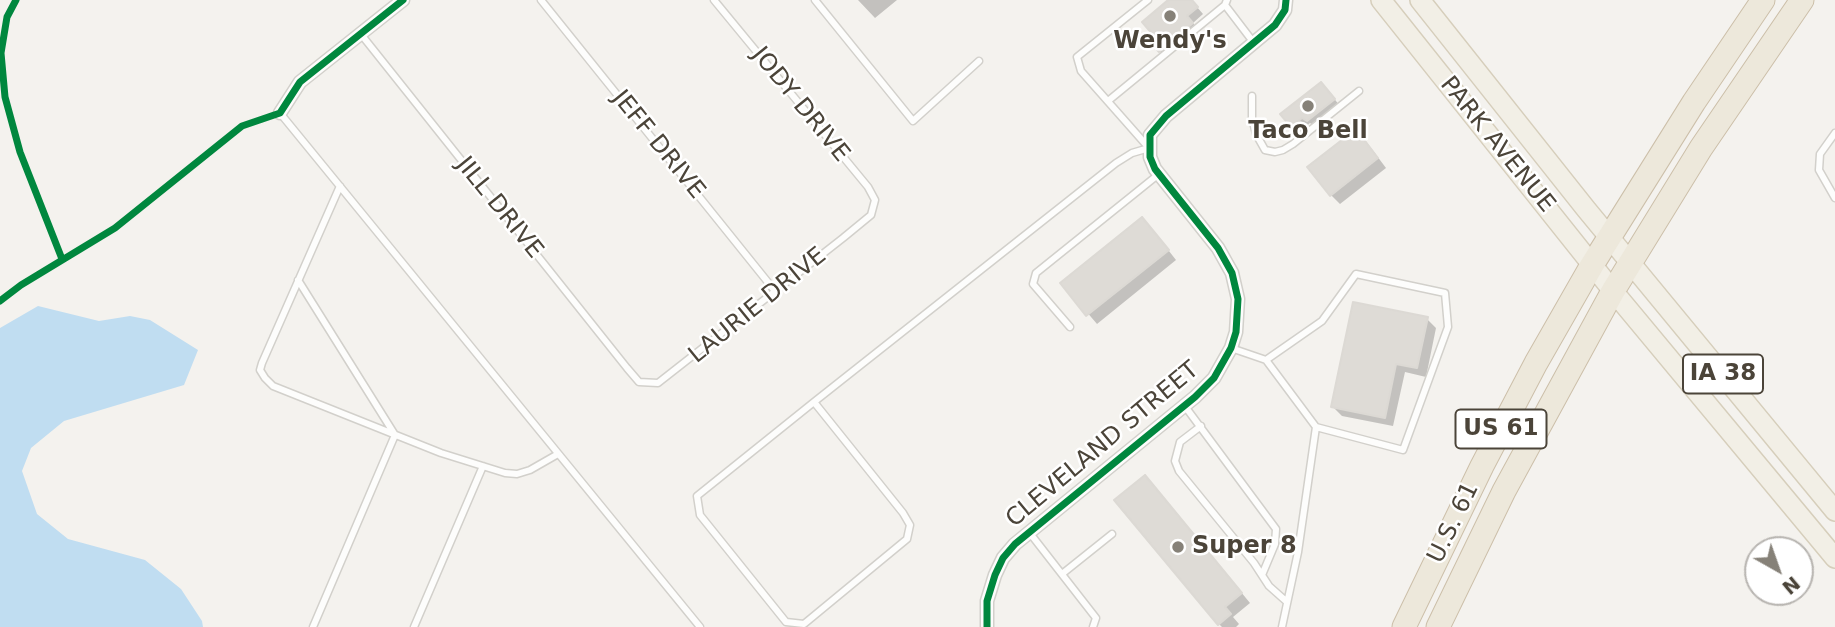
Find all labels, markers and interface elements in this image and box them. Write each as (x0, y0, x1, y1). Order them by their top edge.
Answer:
marker: Wendy's (1162, 8, 1178, 24)
place label: Wendy's (1113, 28, 1227, 56)
street label: JODY DRIVE (745, 42, 855, 168)
street label: PARK AVENUE (1433, 71, 1561, 219)
street label: JEFF DRIVE (605, 85, 711, 205)
marker: Taco Bell (1300, 98, 1316, 114)
place label: Taco Bell (1248, 118, 1368, 146)
street label: JILL DRIVE (449, 151, 549, 265)
street label: LAURIE DRIVE (684, 242, 832, 370)
road number: IA 38 (1683, 354, 1763, 394)
street label: CLEVELAND STREET (1001, 356, 1205, 534)
road number: US 61 (1456, 410, 1546, 448)
street label: U.S. 61 (1422, 478, 1486, 568)
place label: Super 8 (1192, 533, 1297, 561)
north arrow (1744, 536, 1814, 606)
marker: Super 8 (1170, 539, 1186, 555)
text: N (1778, 572, 1804, 599)

